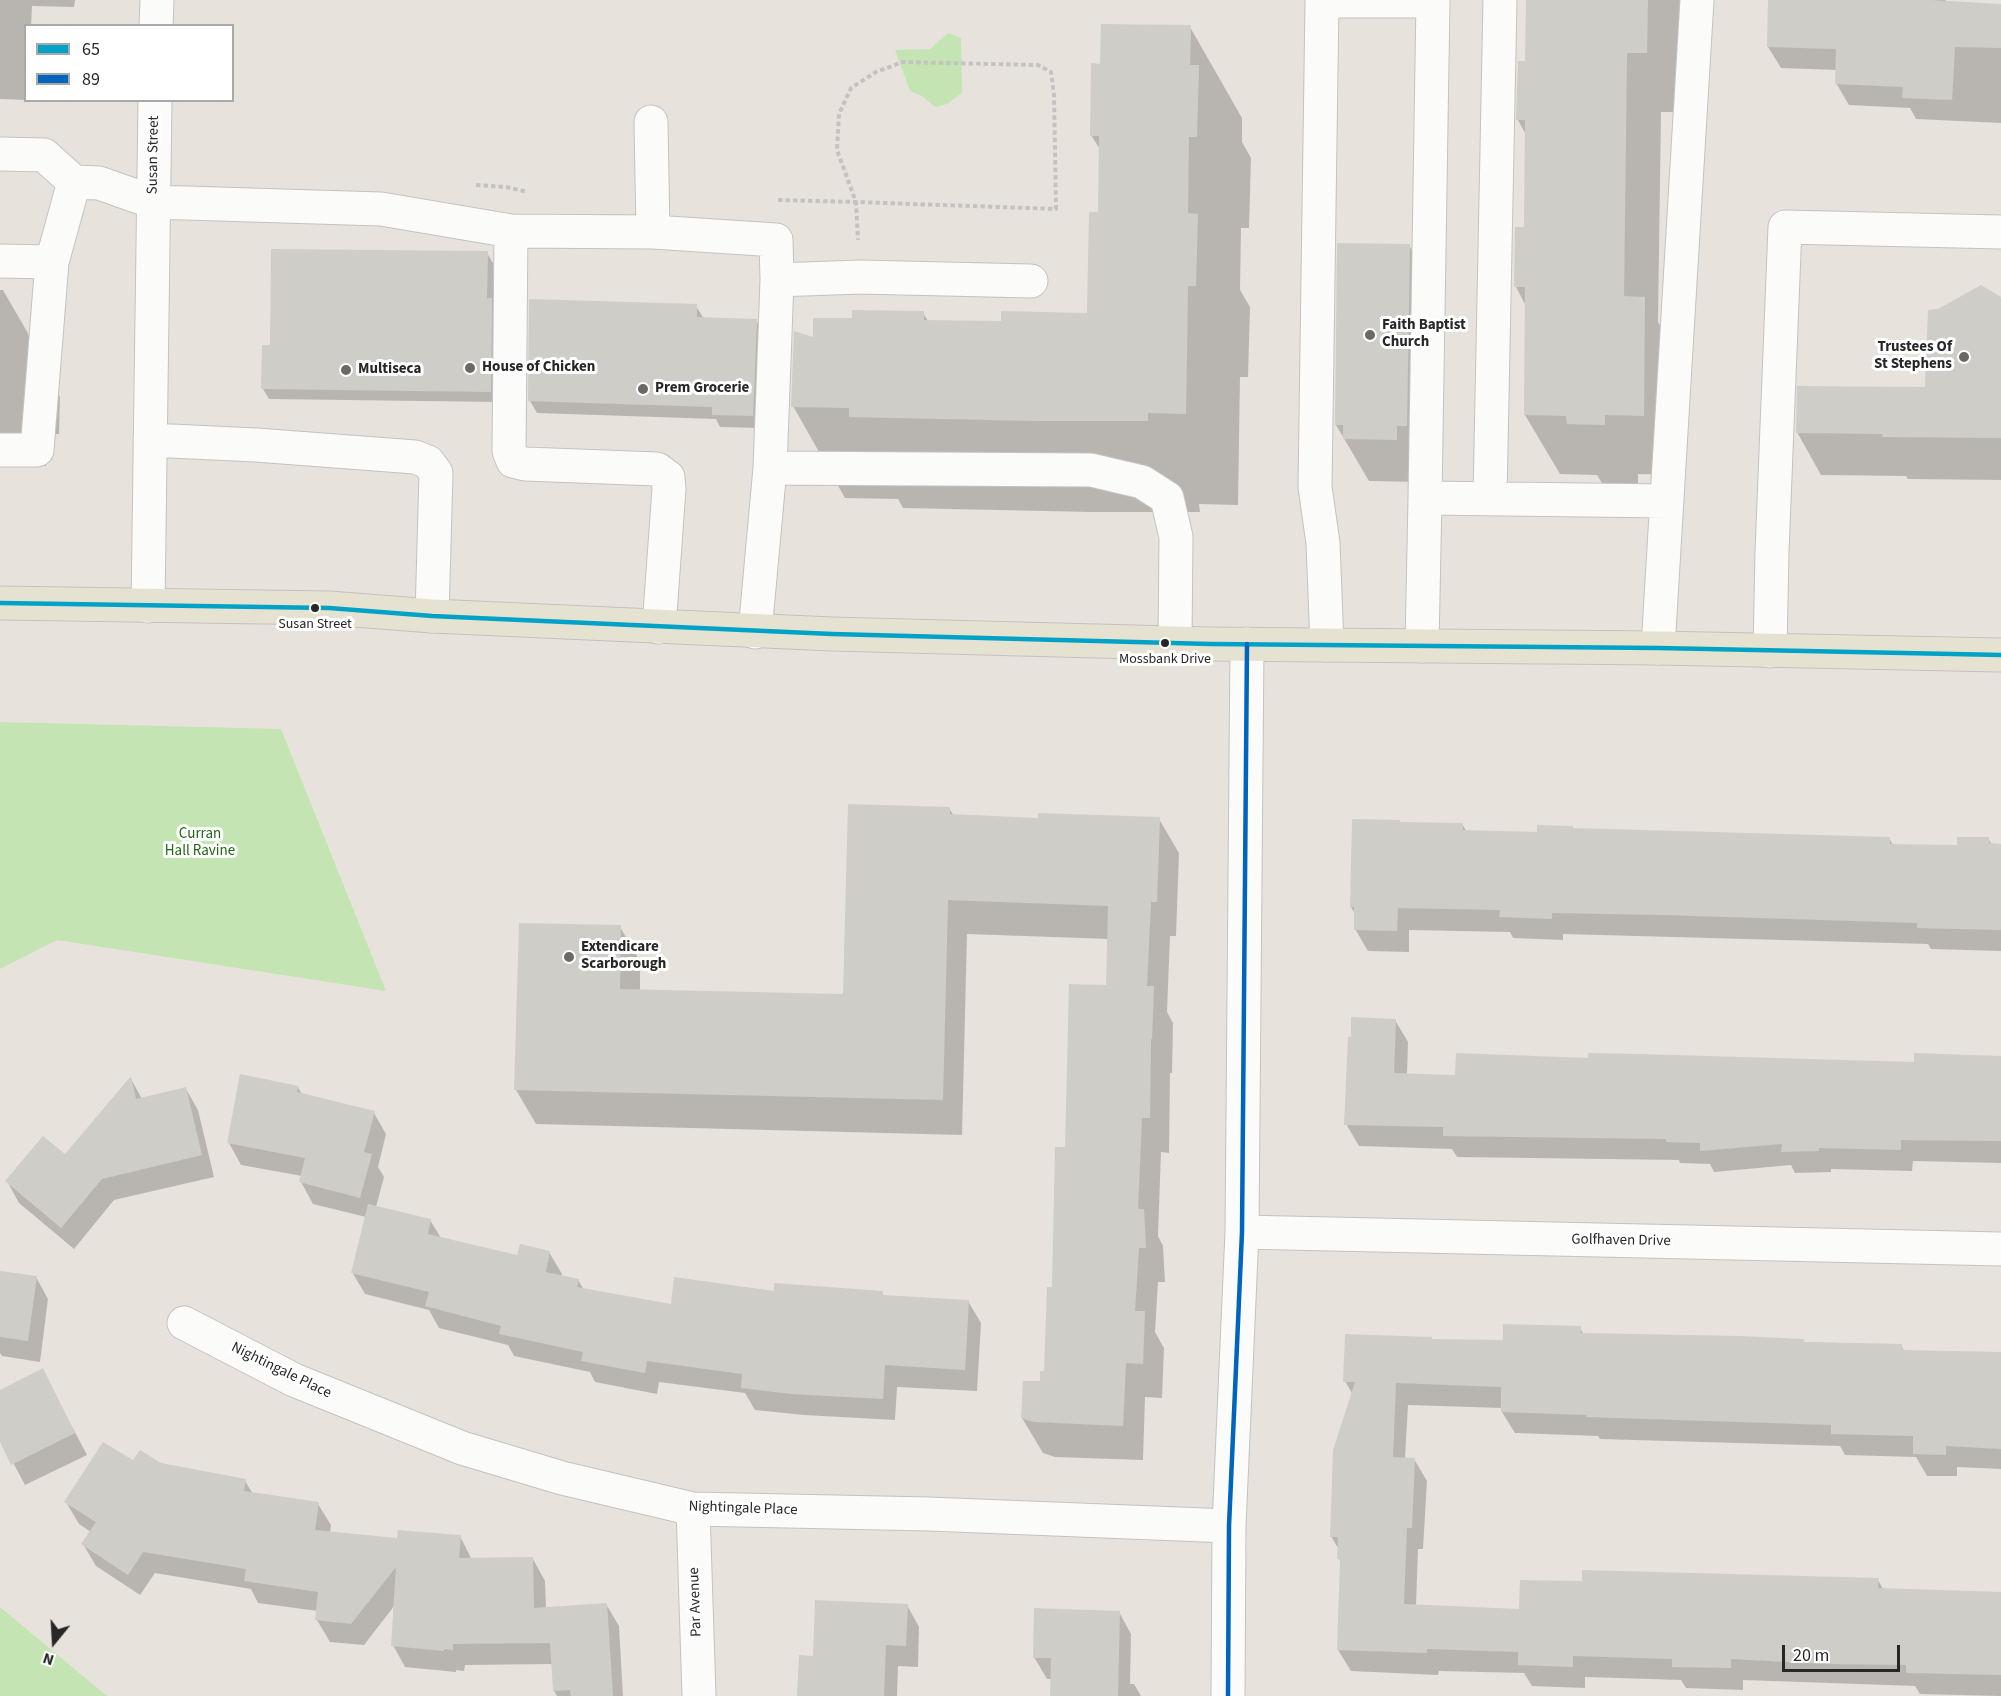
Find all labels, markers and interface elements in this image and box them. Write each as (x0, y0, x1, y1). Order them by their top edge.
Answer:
legend (24, 24, 234, 102)
text: 65 (82, 37, 100, 62)
text: 89 (82, 67, 100, 92)
street label: Susan Street (144, 115, 164, 195)
place label: Faith Baptist Church (1382, 317, 1466, 352)
marker: Faith Baptist Church (1363, 328, 1377, 342)
place label: Trustees Of St Stephens (1874, 339, 1952, 374)
marker: Trustees Of St Stephens (1957, 350, 1971, 364)
place label: House of Chicken (482, 359, 595, 377)
place label: Multiseca (358, 361, 421, 379)
marker: House of Chicken (463, 361, 477, 375)
marker: Multiseca (339, 363, 353, 377)
place label: Prem Grocerie (655, 380, 749, 398)
marker: Prem Grocerie (636, 382, 650, 396)
marker: Susan Street (309, 602, 321, 614)
place label: Susan Street (278, 617, 352, 633)
marker: Mossbank Drive (1159, 637, 1171, 649)
place label: Mossbank Drive (1119, 652, 1211, 668)
park label: Curran Hall Ravine (165, 826, 235, 861)
place label: Extendicare Scarborough (581, 939, 666, 974)
marker: Extendicare Scarborough (562, 950, 576, 964)
street label: Golfhaven Drive (1571, 1231, 1671, 1251)
street label: Nightingale Place (228, 1339, 334, 1403)
street label: Nightingale Place (688, 1498, 798, 1520)
street label: Par Avenue (686, 1567, 706, 1637)
north arrow (24, 1612, 84, 1672)
scale bar (1785, 1633, 1904, 1671)
text: 20 m (1793, 1643, 1829, 1668)
text: N (40, 1647, 57, 1671)

